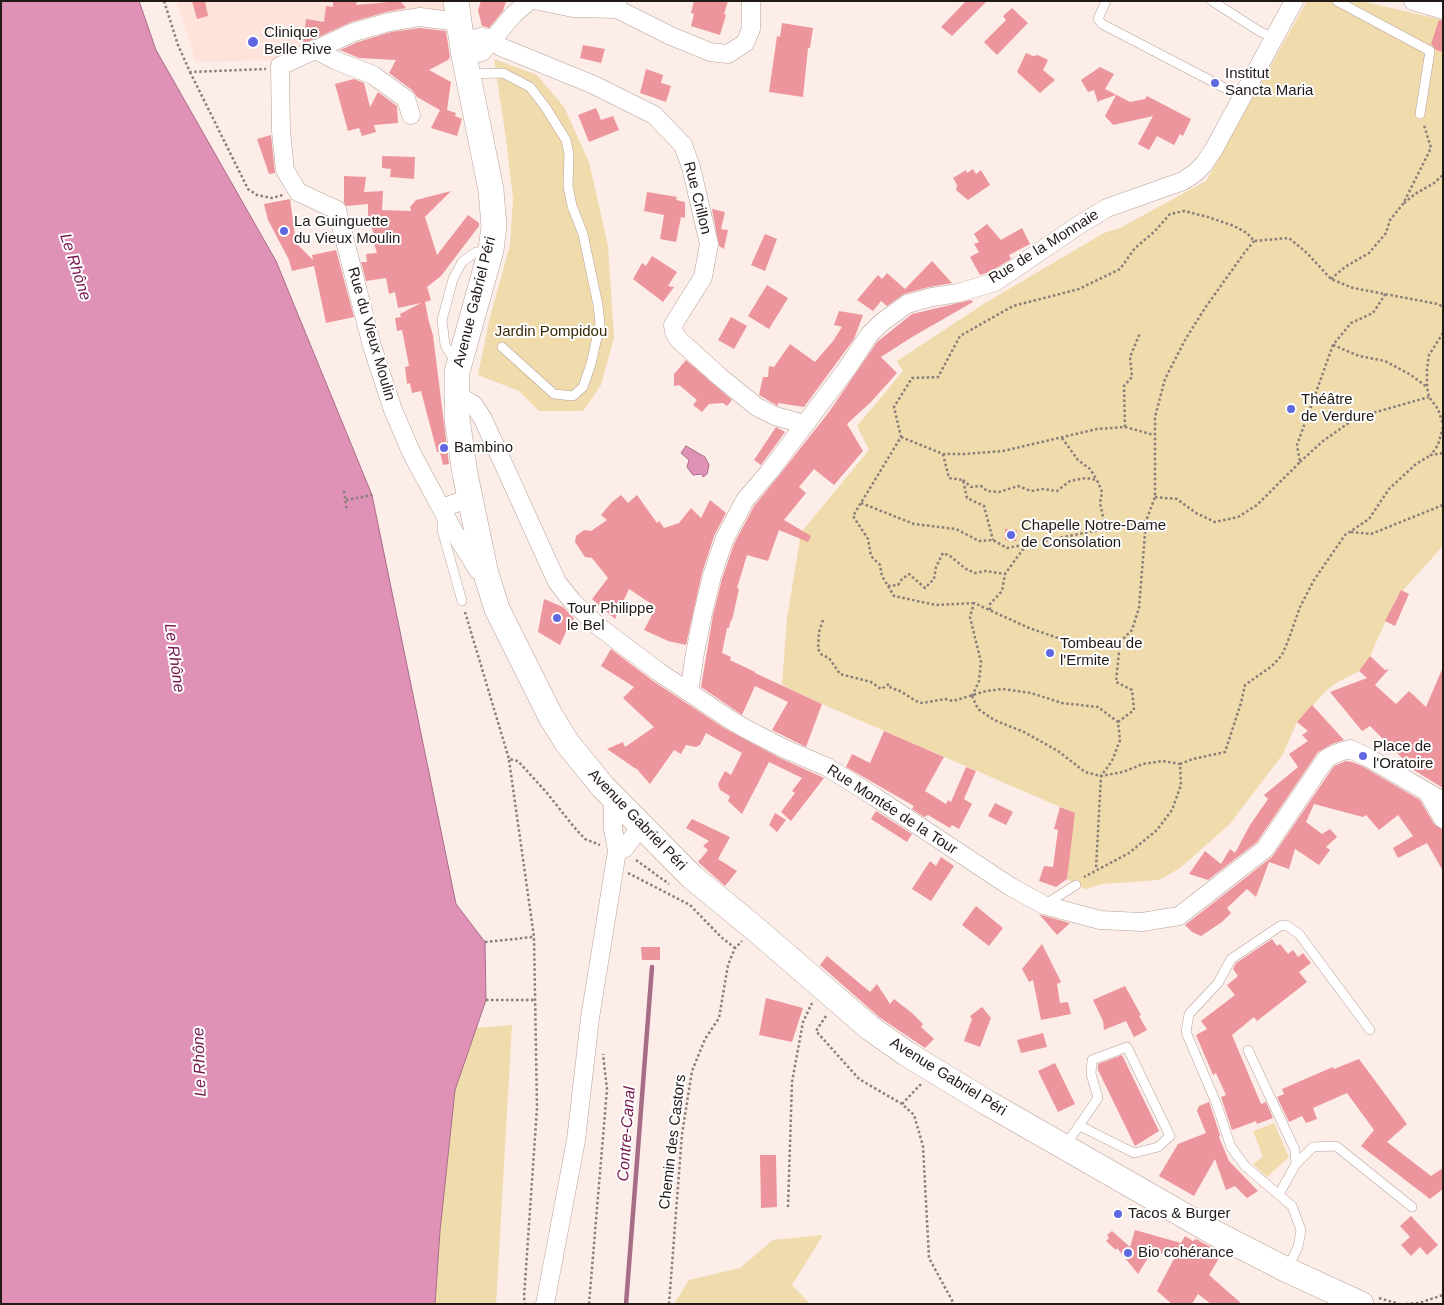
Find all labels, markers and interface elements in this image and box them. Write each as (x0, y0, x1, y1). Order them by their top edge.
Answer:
place label: Clinique Belle Rive (264, 24, 332, 59)
marker: Clinique Belle Rive (246, 35, 260, 49)
place label: Institut Sancta Maria (1225, 65, 1313, 100)
marker: Institut Sancta Maria (1209, 77, 1221, 89)
street label: Rue Crillon (679, 160, 715, 236)
street label: Rue de la Monnaie (986, 206, 1102, 288)
place label: La Guinguette du Vieux Moulin (294, 213, 400, 248)
marker: La Guinguette du Vieux Moulin (278, 225, 290, 237)
water label: Le Rhône (55, 231, 95, 303)
street label: Avenue Gabriel Péri (450, 235, 500, 369)
street label: Rue du Vieux Moulin (343, 265, 399, 403)
park label: Jardin Pompidou (495, 323, 607, 341)
place label: Théâtre de Verdure (1301, 391, 1374, 426)
marker: Théâtre de Verdure (1285, 403, 1297, 415)
place label: Bambino (454, 439, 513, 457)
marker: Bambino (438, 442, 450, 454)
place label: Chapelle Notre-Dame de Consolation (1021, 517, 1166, 552)
marker: Chapelle Notre-Dame de Consolation (1005, 529, 1017, 541)
place label: Tour Philippe le Bel (567, 600, 654, 635)
marker: Tour Philippe le Bel (551, 612, 563, 624)
water label: Le Rhône (160, 622, 188, 694)
place label: Tombeau de l'Ermite (1060, 635, 1143, 670)
marker: Tombeau de l'Ermite (1044, 647, 1056, 659)
place label: Place de l'Oratoire (1373, 738, 1433, 773)
marker: Place de l'Oratoire (1357, 750, 1369, 762)
street label: Rue Montée de la Tour (823, 761, 961, 859)
street label: Avenue Gabriel Péri (584, 766, 690, 874)
water label: Le Rhône (189, 1027, 211, 1097)
street label: Avenue Gabriel Péri (886, 1034, 1010, 1120)
street label: Chemin des Castors (656, 1073, 690, 1211)
water label: Contre-Canal (614, 1086, 640, 1182)
place label: Tacos & Burger (1128, 1205, 1231, 1223)
marker: Tacos & Burger (1112, 1208, 1124, 1220)
place label: Bio cohérance (1138, 1244, 1234, 1262)
marker: Bio cohérance (1122, 1247, 1134, 1259)

